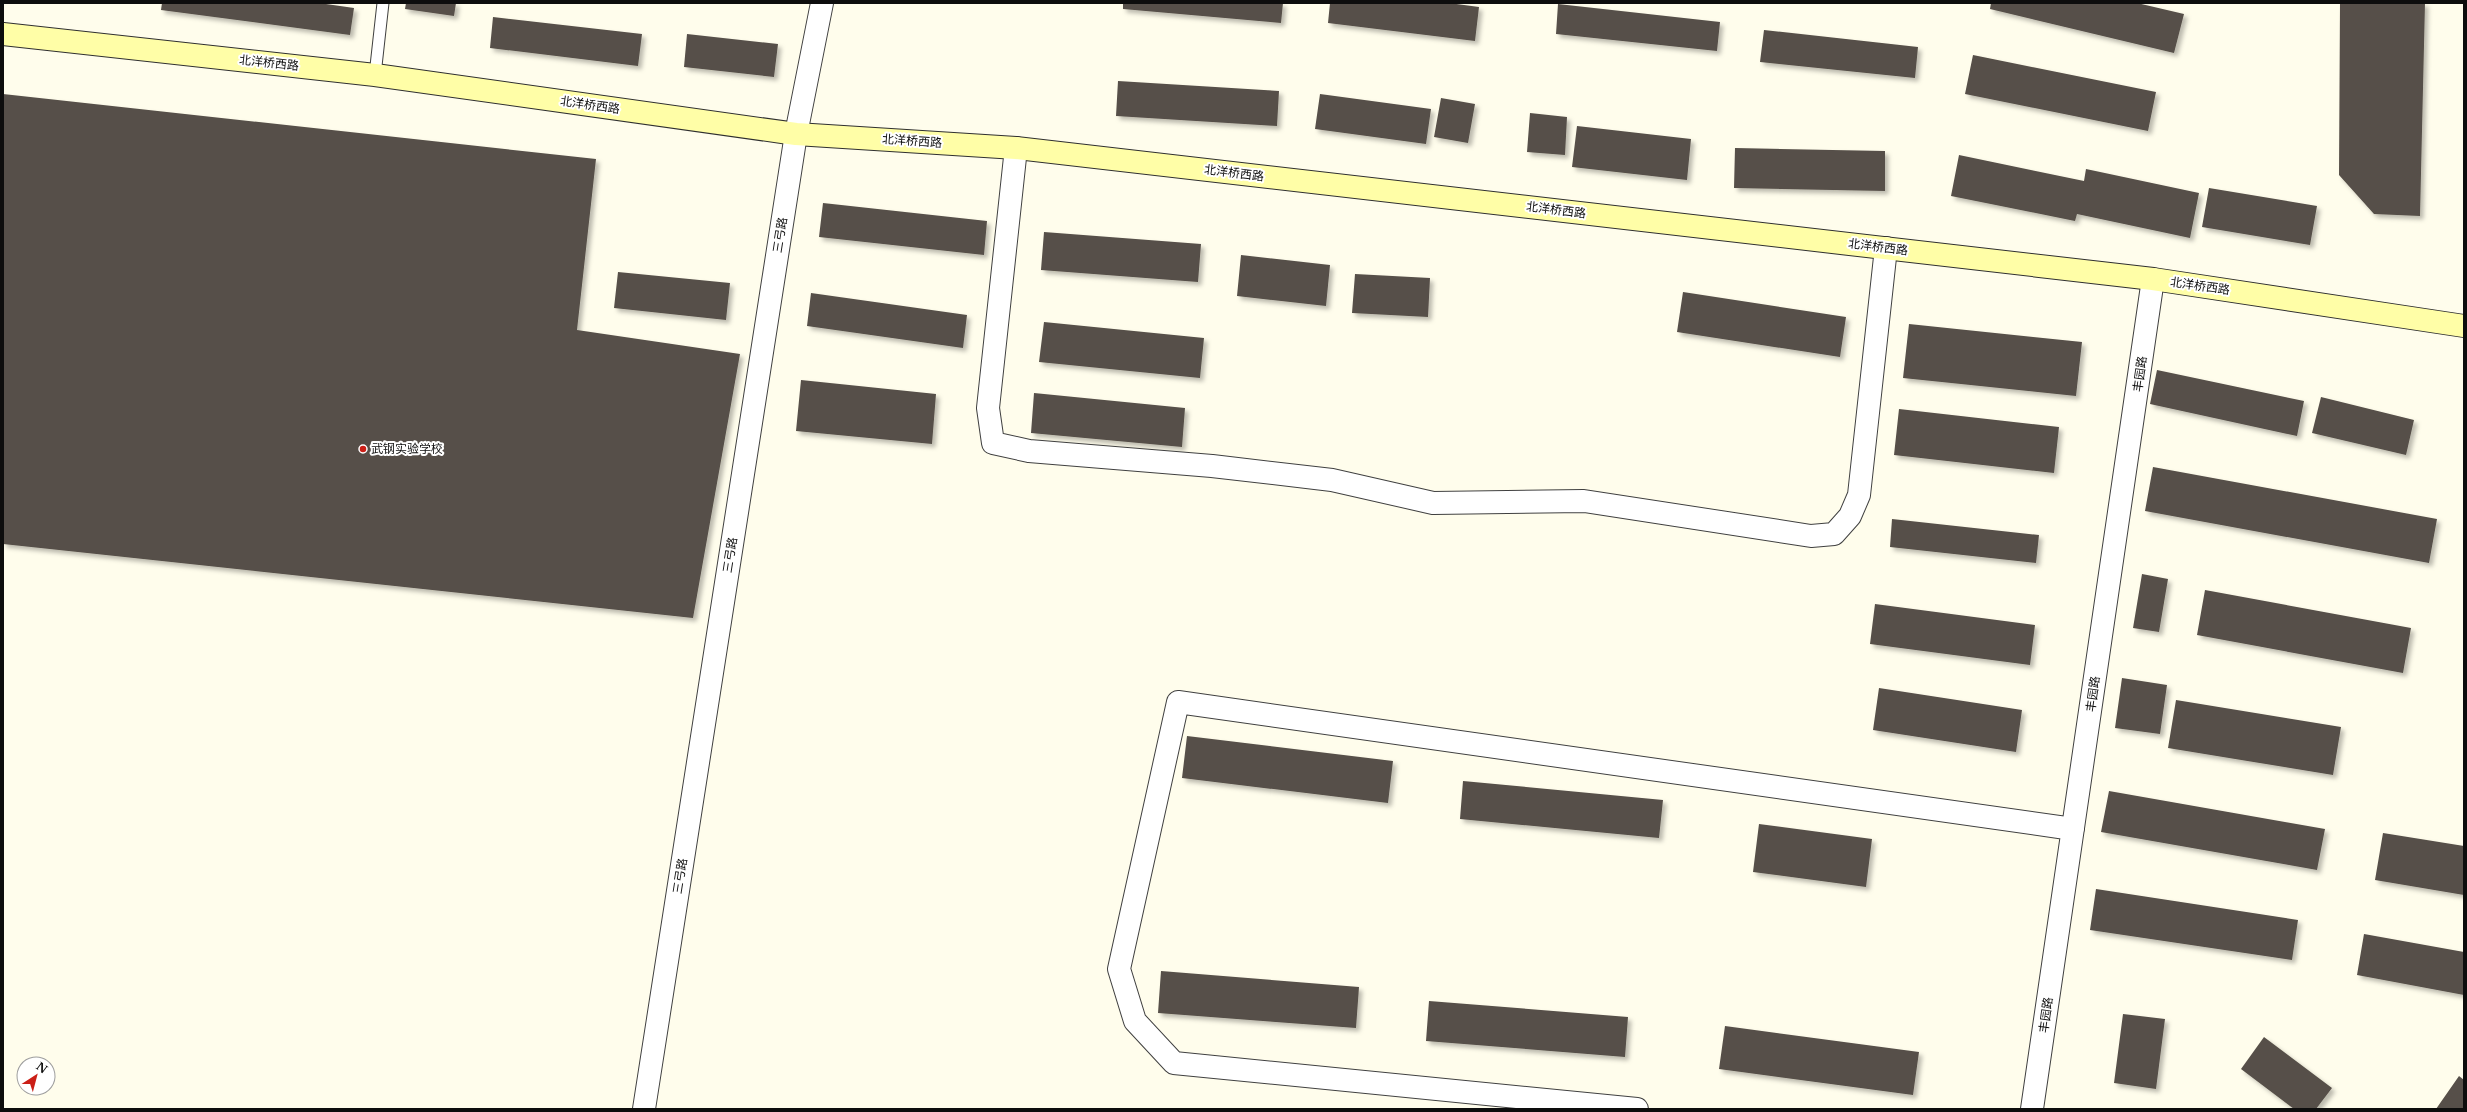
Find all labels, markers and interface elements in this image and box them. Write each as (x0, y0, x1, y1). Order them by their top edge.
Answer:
street label: 北洋桥西路 (238, 52, 300, 73)
street label: 北洋桥西路 (559, 93, 621, 116)
street label: 北洋桥西路 (882, 131, 942, 150)
street label: 北洋桥西路 (1203, 161, 1265, 184)
street label: 北洋桥西路 (1525, 198, 1587, 221)
street label: 三弓路 (769, 216, 790, 254)
street label: 北洋桥西路 (1847, 235, 1909, 258)
street label: 北洋桥西路 (2169, 274, 2231, 297)
street label: 丰园路 (2130, 355, 2149, 393)
place label: 武钢实验学校 (371, 441, 443, 456)
marker: 武钢实验学校 (358, 444, 368, 454)
street label: 三弓路 (719, 536, 740, 574)
street label: 丰园路 (2083, 675, 2102, 713)
street label: 三弓路 (669, 857, 690, 895)
street label: 丰园路 (2036, 996, 2055, 1034)
north arrow (16, 1056, 56, 1096)
text: N (34, 1059, 51, 1077)

